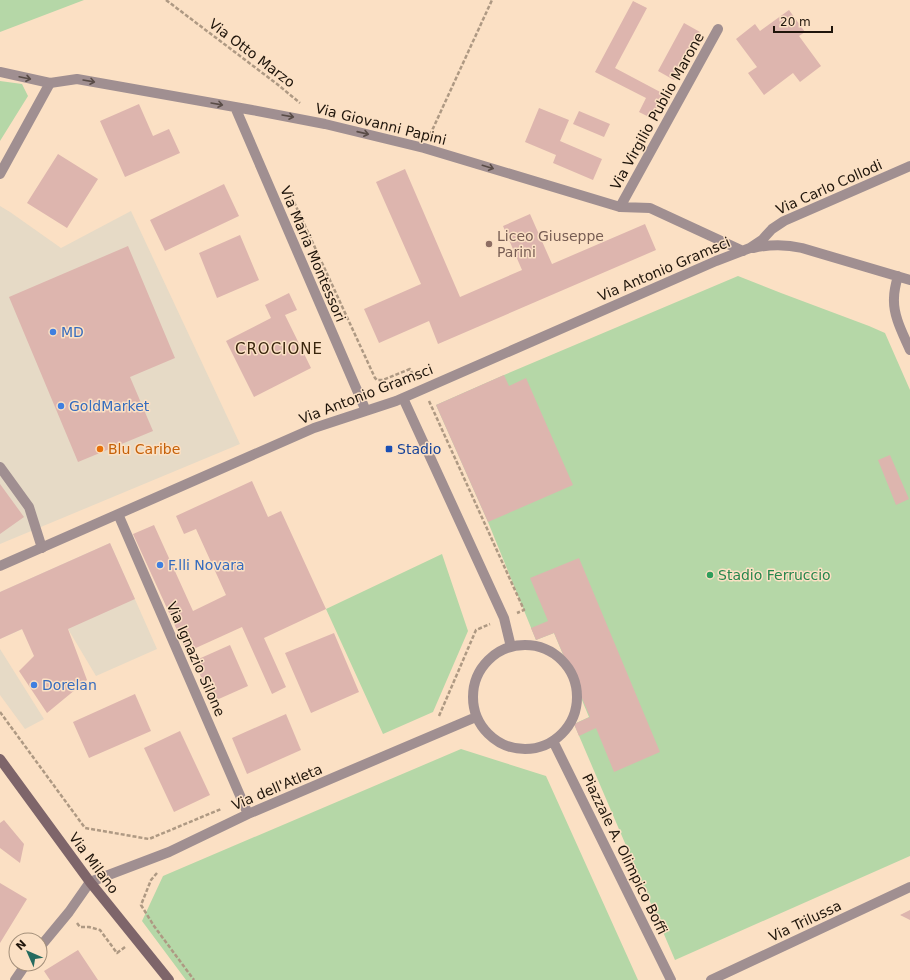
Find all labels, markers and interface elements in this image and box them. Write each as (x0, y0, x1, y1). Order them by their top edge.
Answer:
scale bar (774, 8, 832, 34)
street label: Via Otto Marzo (206, 15, 298, 91)
text: 20 m (780, 15, 811, 29)
street label: Via Virgilio Publio Marone (607, 30, 707, 192)
one-way arrow (18, 74, 31, 82)
one-way arrow (82, 78, 95, 86)
one-way arrow (210, 100, 223, 108)
street label: Via Giovanni Papini (314, 100, 448, 148)
one-way arrow (282, 113, 295, 121)
one-way arrow (356, 129, 369, 137)
street label: Via Carlo Collodi (773, 156, 885, 218)
one-way arrow (482, 164, 495, 171)
street label: Via Maria Montessori (277, 184, 349, 324)
place label: Liceo Giuseppe Parini (497, 228, 604, 260)
street label: Via Antonio Gramsci (595, 234, 733, 304)
marker: Liceo Giuseppe Parini (484, 239, 494, 249)
place label: MD (61, 324, 84, 340)
marker: MD (48, 327, 58, 337)
district label: CROCIONE (235, 340, 323, 358)
street label: Via Antonio Gramsci (297, 361, 435, 427)
place label: GoldMarket (69, 398, 150, 414)
marker: GoldMarket (56, 401, 66, 411)
place label: Blu Caribe (108, 441, 180, 457)
place label: Stadio (397, 441, 441, 457)
marker: Blu Caribe (95, 444, 105, 454)
marker: Stadio (384, 444, 394, 454)
place label: F.lli Novara (168, 557, 245, 573)
marker: F.lli Novara (155, 560, 165, 570)
place label: Stadio Ferruccio (718, 567, 831, 583)
marker: Stadio Ferruccio (705, 570, 715, 580)
street label: Via Ignazio Silone (164, 599, 228, 719)
place label: Dorelan (42, 677, 97, 693)
marker: Dorelan (29, 680, 39, 690)
street label: Via dell'Atleta (229, 761, 325, 813)
street label: Piazzale A. Olimpico Boffi (579, 771, 671, 937)
street label: Via Milano (66, 829, 122, 897)
street label: Via Trilussa (766, 897, 844, 945)
north arrow (8, 932, 48, 972)
text: N (13, 937, 29, 953)

